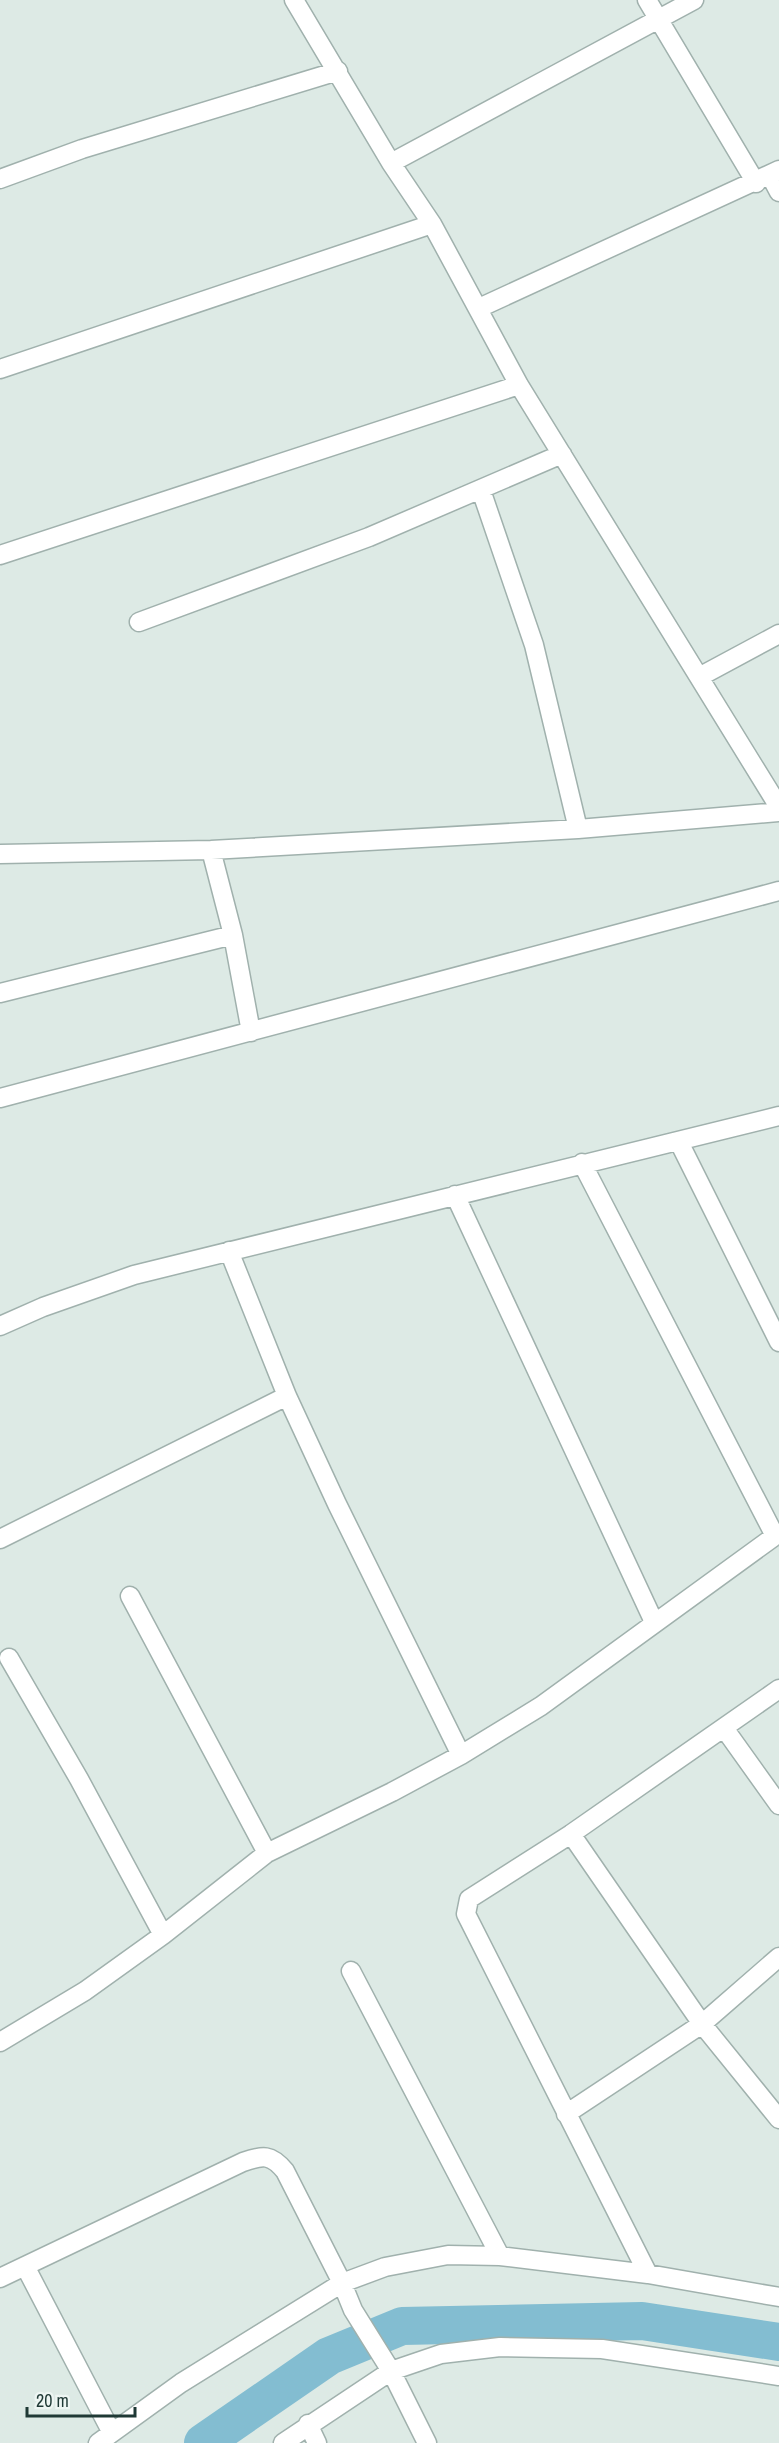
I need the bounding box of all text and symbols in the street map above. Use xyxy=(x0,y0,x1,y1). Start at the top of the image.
scale bar xyxy=(27,2380,135,2418)
text: 20 m xyxy=(36,2388,69,2413)

